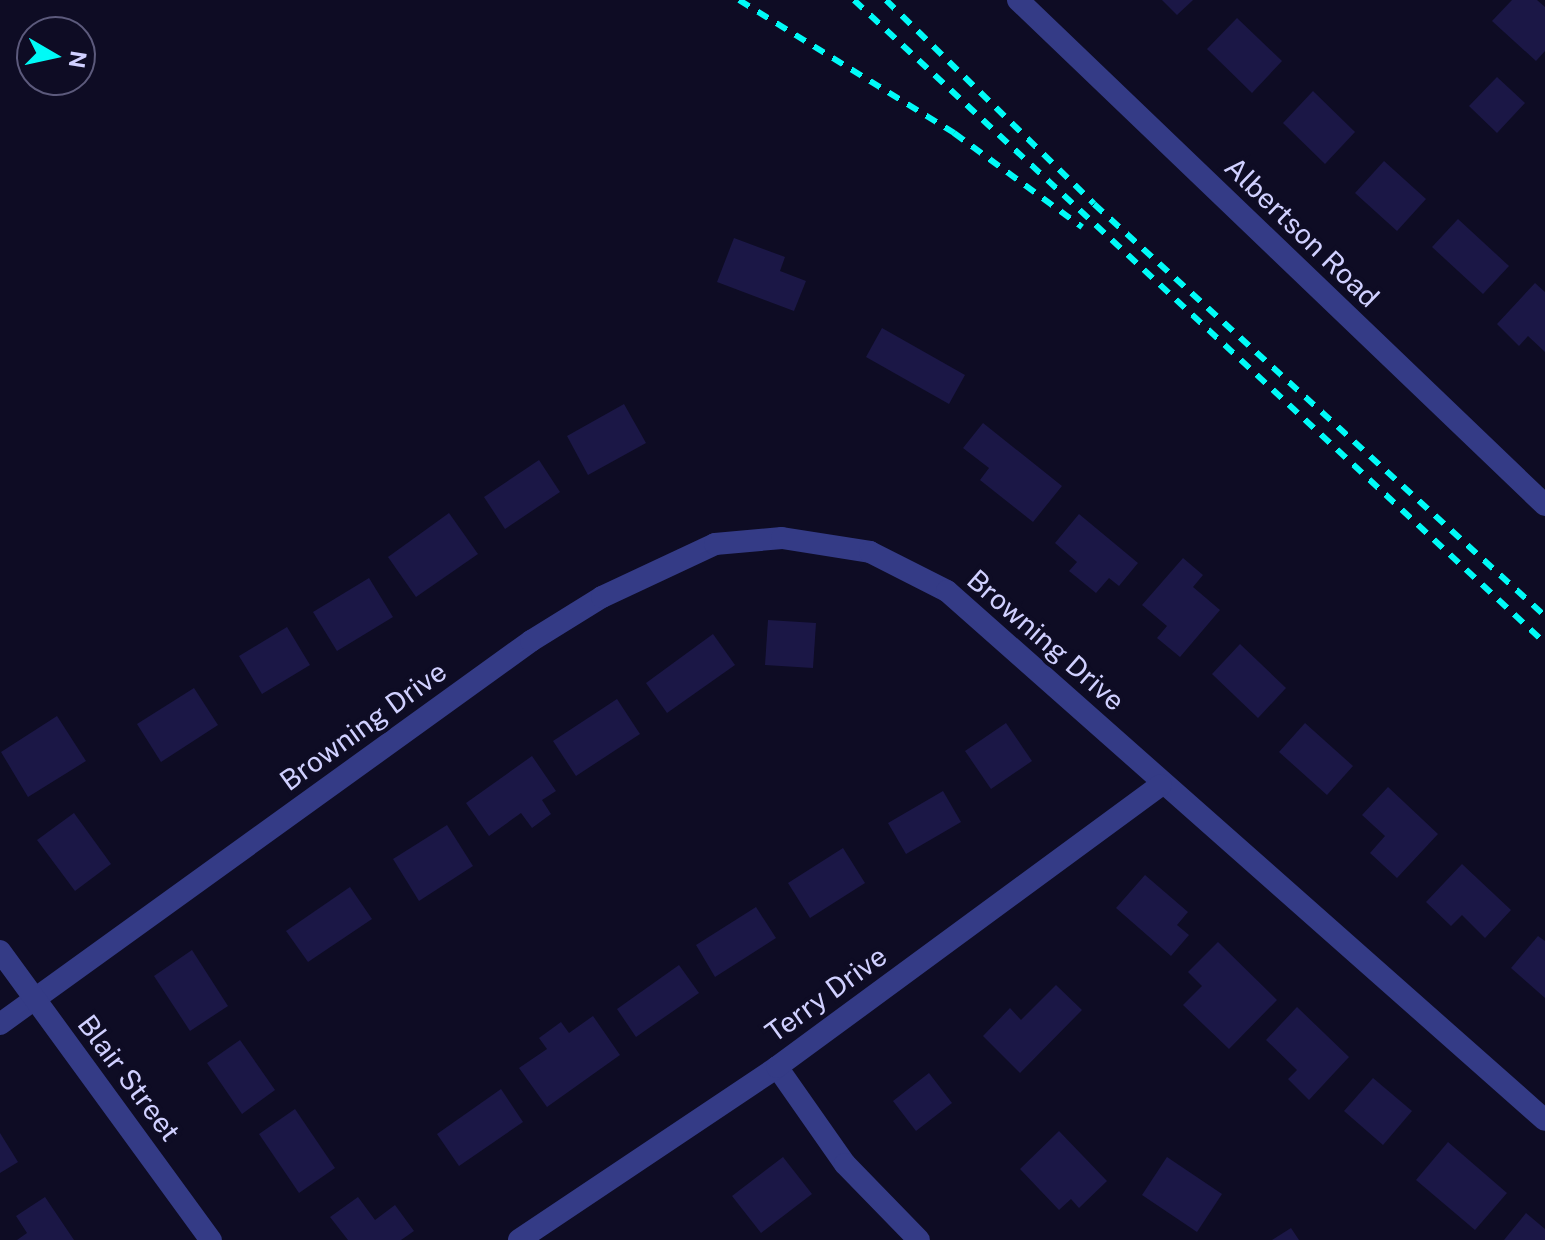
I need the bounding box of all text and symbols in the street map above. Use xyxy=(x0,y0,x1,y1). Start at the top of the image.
north arrow xyxy=(16,16,96,96)
text: N xyxy=(64,49,92,70)
street label: Albertson Road xyxy=(1218,150,1386,314)
street label: Browning Drive xyxy=(960,562,1132,718)
street label: Browning Drive xyxy=(273,654,453,798)
street label: Terry Drive xyxy=(759,939,893,1049)
street label: Blair Street xyxy=(71,1008,187,1148)

